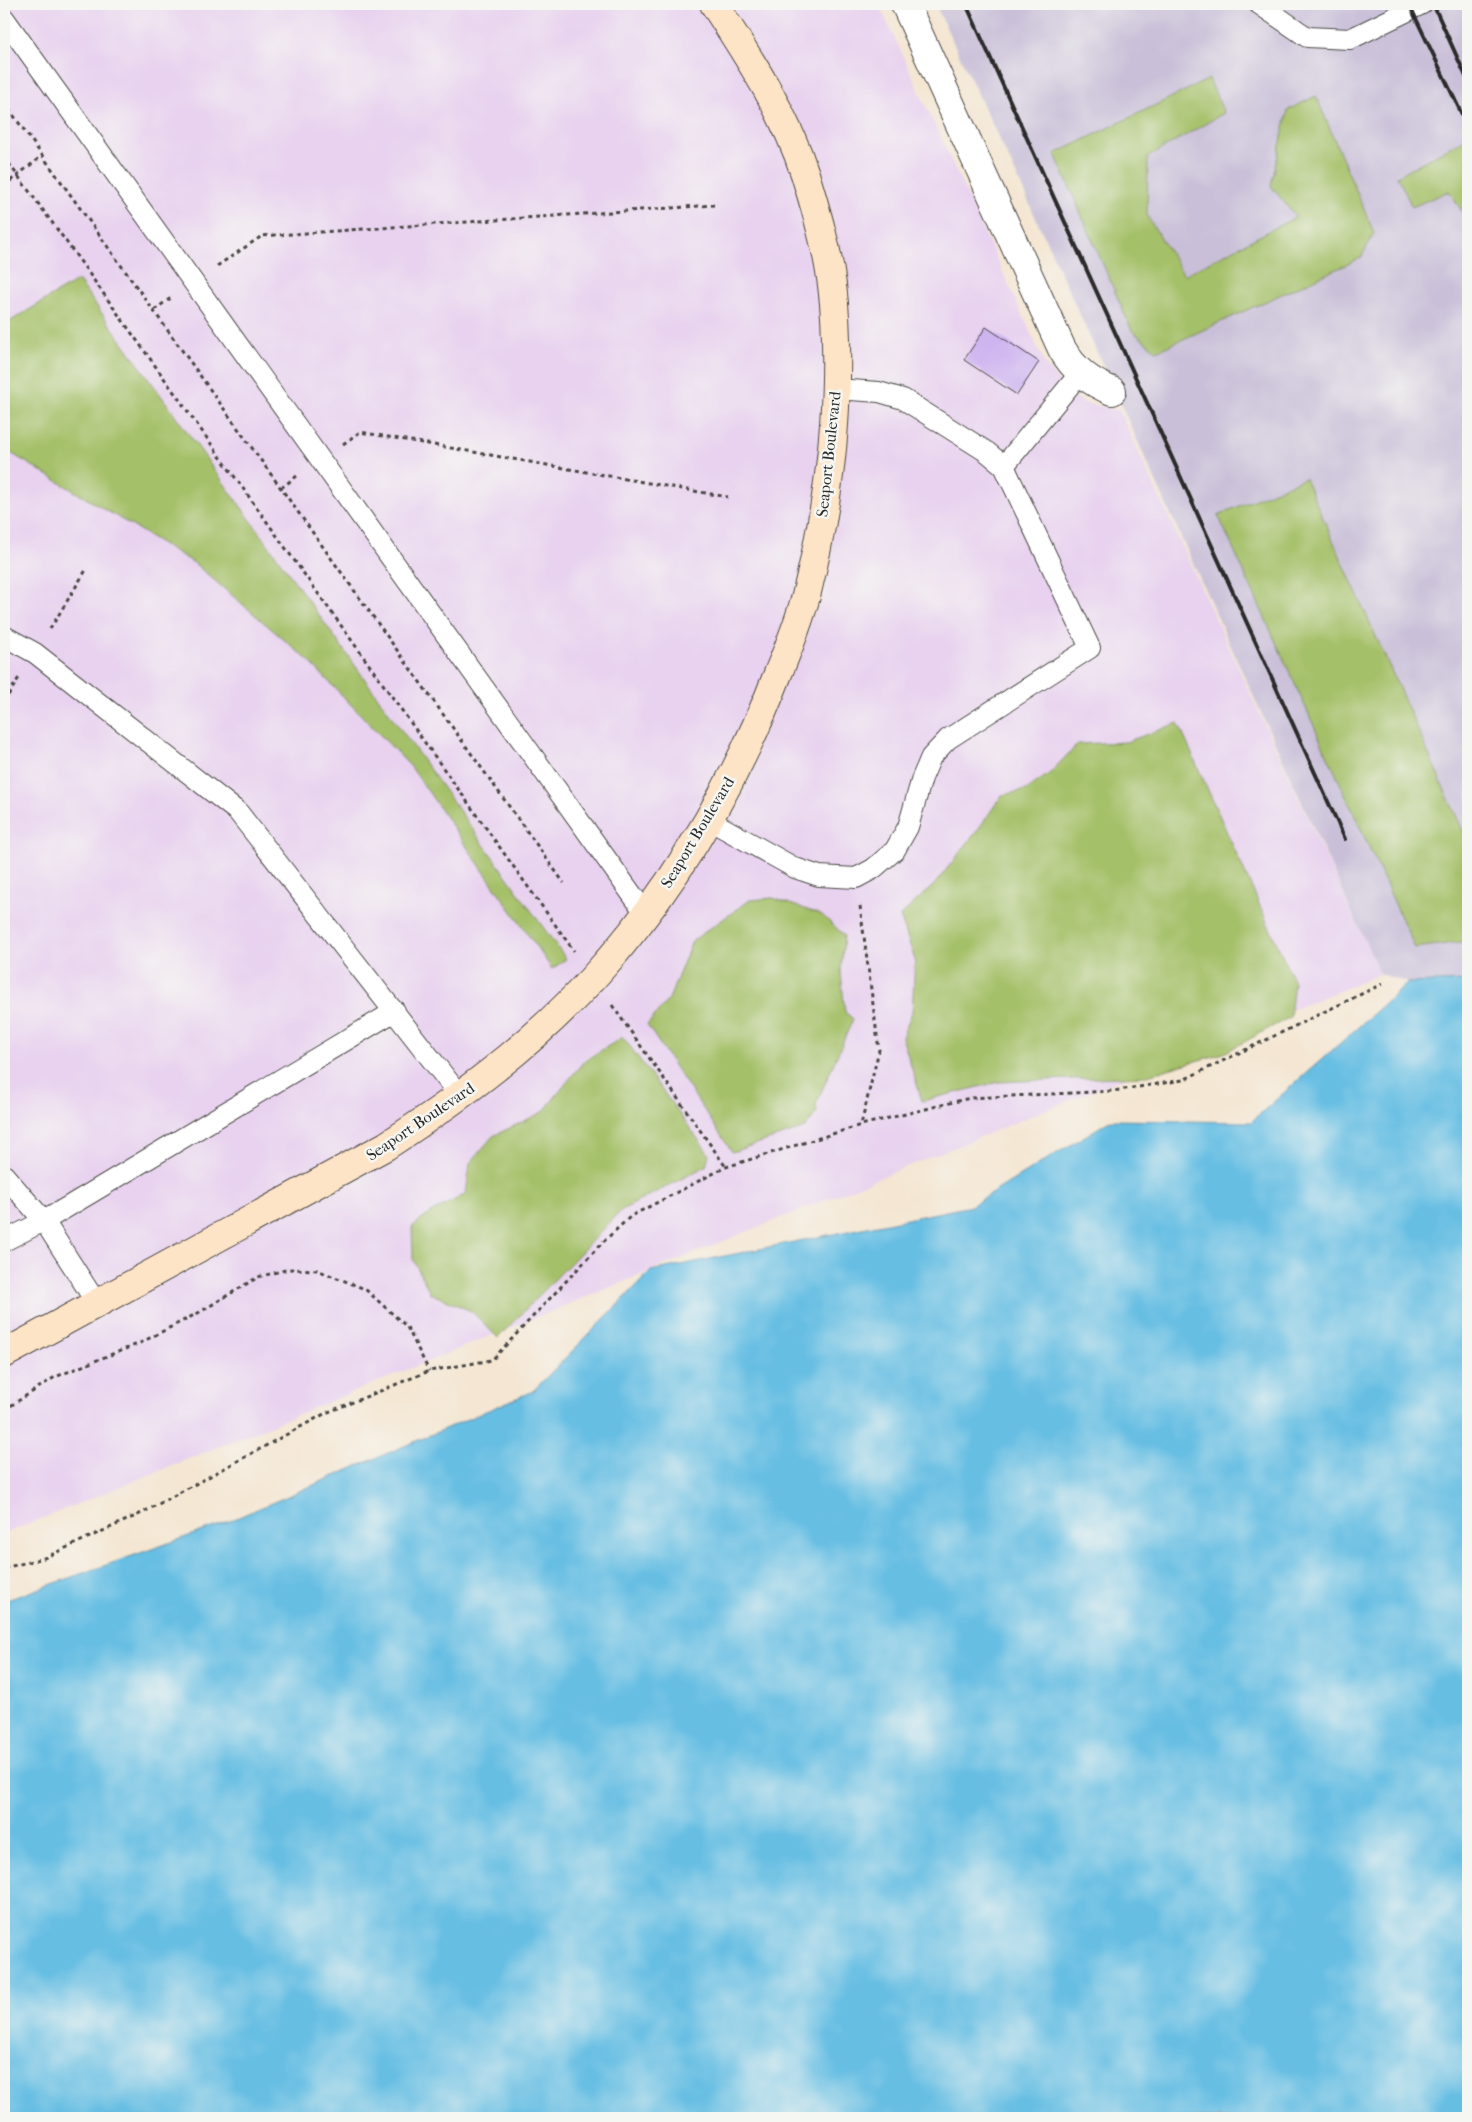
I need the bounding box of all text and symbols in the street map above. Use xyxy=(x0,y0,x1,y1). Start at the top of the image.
street label: Seaport Boulevard xyxy=(812,390,845,518)
street label: Seaport Boulevard xyxy=(657,773,738,891)
street label: Seaport Boulevard xyxy=(363,1078,478,1165)

